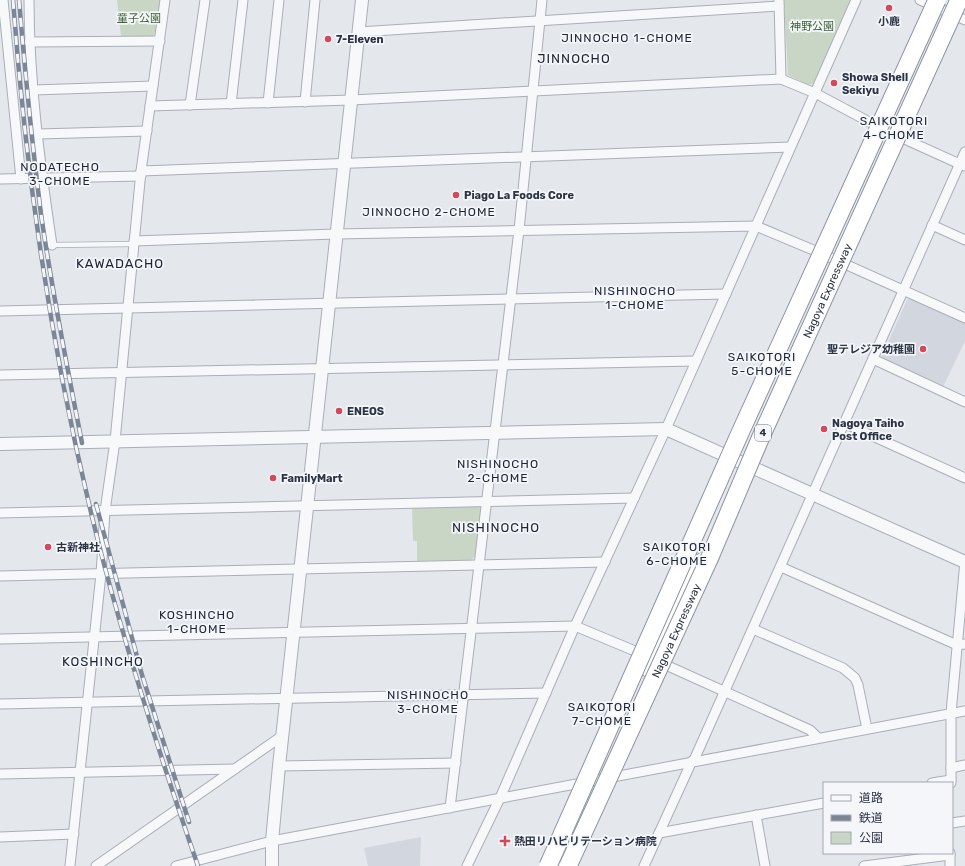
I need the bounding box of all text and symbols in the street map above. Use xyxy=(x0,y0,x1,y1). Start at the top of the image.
marker: 小鹿 xyxy=(884,3,894,13)
park label: 童子公園 xyxy=(117,12,161,25)
place label: 小鹿 xyxy=(878,15,900,28)
park label: 神野公園 xyxy=(790,20,834,33)
district label: JINNOCHO 1-CHOME xyxy=(561,31,693,45)
place label: 7-Eleven xyxy=(336,33,384,46)
marker: 7-Eleven xyxy=(323,34,333,44)
district label: JINNOCHO xyxy=(537,51,611,66)
place label: Showa Shell Sekiyu xyxy=(842,71,908,97)
marker: Showa Shell Sekiyu xyxy=(829,78,839,88)
district label: SAIKOTORI 4-CHOME xyxy=(860,114,928,142)
district label: NODATECHO 3-CHOME xyxy=(20,160,100,188)
place label: Piago La Foods Core xyxy=(464,189,574,202)
marker: Piago La Foods Core xyxy=(451,190,461,200)
district label: JINNOCHO 2-CHOME xyxy=(362,205,496,219)
street label: Nagoya Expressway xyxy=(800,241,854,340)
district label: KAWADACHO xyxy=(76,256,164,271)
district label: NISHINOCHO 1-CHOME xyxy=(594,284,676,312)
place label: 聖テレジア幼稚園 xyxy=(827,343,915,356)
marker: 聖テレジア幼稚園 xyxy=(918,344,928,354)
district label: SAIKOTORI 5-CHOME xyxy=(728,350,796,378)
place label: ENEOS xyxy=(347,405,384,418)
marker: ENEOS xyxy=(334,406,344,416)
place label: Nagoya Taiho Post Office xyxy=(832,417,904,443)
marker: Nagoya Taiho Post Office xyxy=(819,424,829,434)
road number: 4 xyxy=(755,425,771,441)
district label: NISHINOCHO 2-CHOME xyxy=(457,457,539,485)
place label: FamilyMart xyxy=(281,472,343,485)
marker: FamilyMart xyxy=(268,473,278,483)
district label: NISHINOCHO xyxy=(452,520,540,535)
district label: SAIKOTORI 6-CHOME xyxy=(643,540,711,568)
place label: 古新神社 xyxy=(56,541,100,554)
marker: 古新神社 xyxy=(43,542,53,552)
street label: Nagoya Expressway xyxy=(649,581,703,680)
district label: KOSHINCHO 1-CHOME xyxy=(159,608,235,636)
district label: KOSHINCHO xyxy=(62,654,144,669)
district label: NISHINOCHO 3-CHOME xyxy=(387,688,469,716)
district label: SAIKOTORI 7-CHOME xyxy=(568,700,636,728)
legend xyxy=(823,782,953,854)
text: 道路 xyxy=(859,791,883,805)
text: 鉄道 xyxy=(859,811,883,825)
text: 公園 xyxy=(859,831,883,845)
marker: 熱田リハビリテーション病院 xyxy=(499,835,511,847)
place label: 熱田リハビリテーション病院 xyxy=(514,835,657,848)

